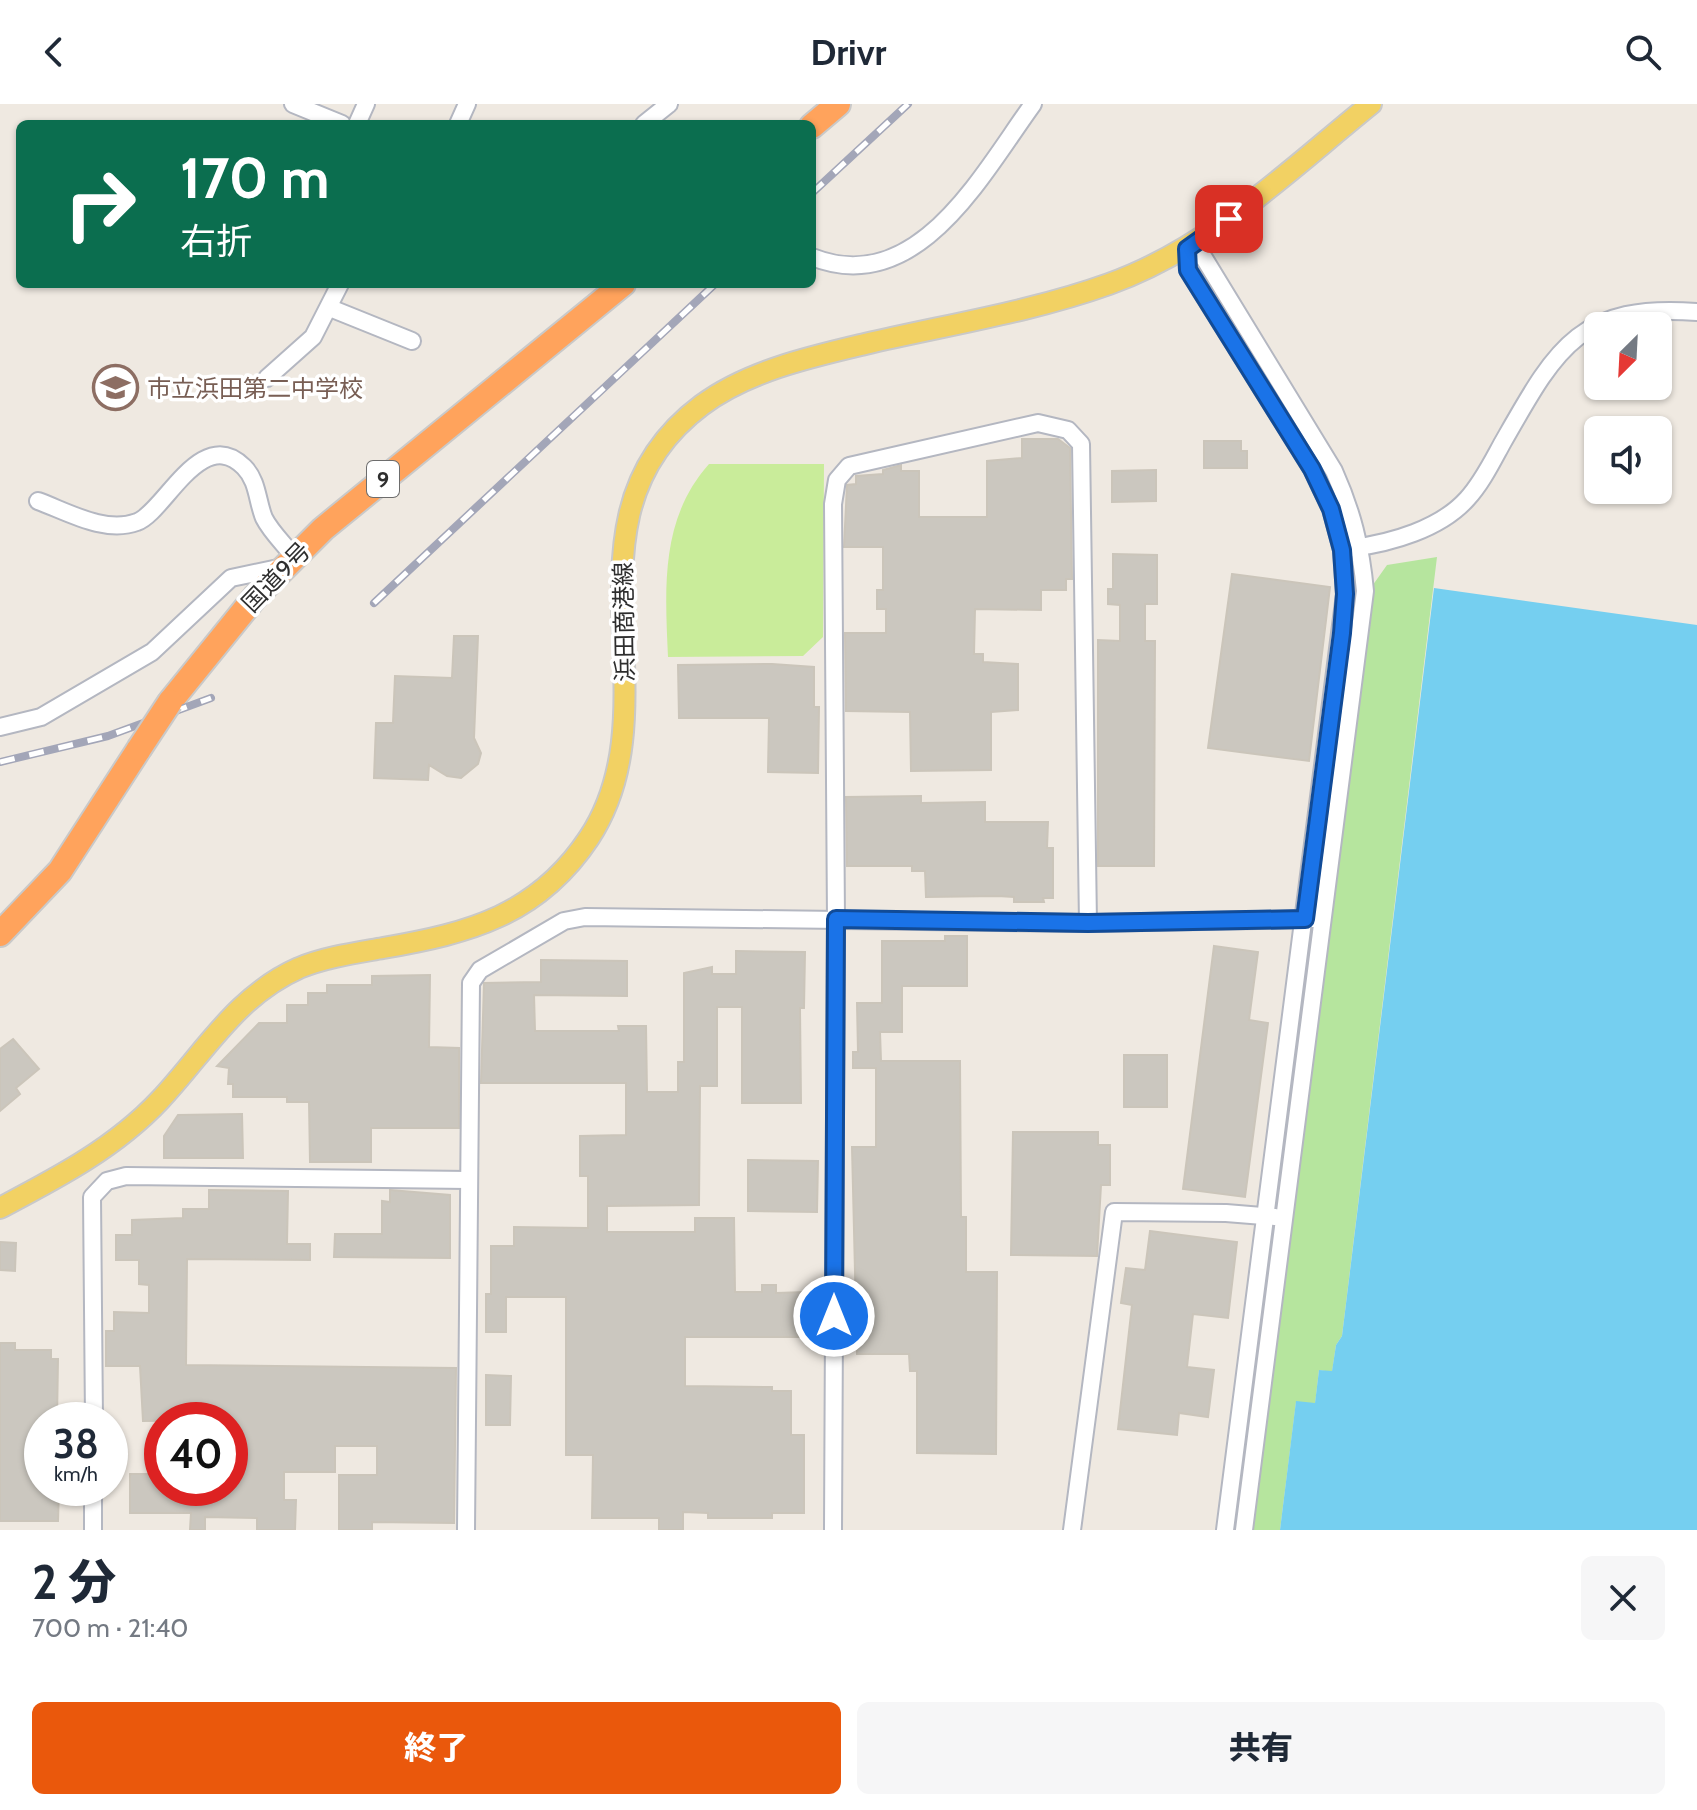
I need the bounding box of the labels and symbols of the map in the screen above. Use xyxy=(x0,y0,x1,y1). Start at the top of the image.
pin xyxy=(1195,185,1263,253)
north arrow xyxy=(1584,312,1672,400)
school or university icon: 市立浜田第二中学校 xyxy=(92,364,140,412)
place label: 市立浜田第二中学校 xyxy=(147,374,363,403)
road number: 9 xyxy=(367,461,399,497)
street label: 国道9号 xyxy=(236,536,316,618)
street label: 浜田商港線 xyxy=(608,562,640,682)
position arrow xyxy=(792,1274,876,1358)
speed limit sign: 40 xyxy=(144,1402,248,1506)

